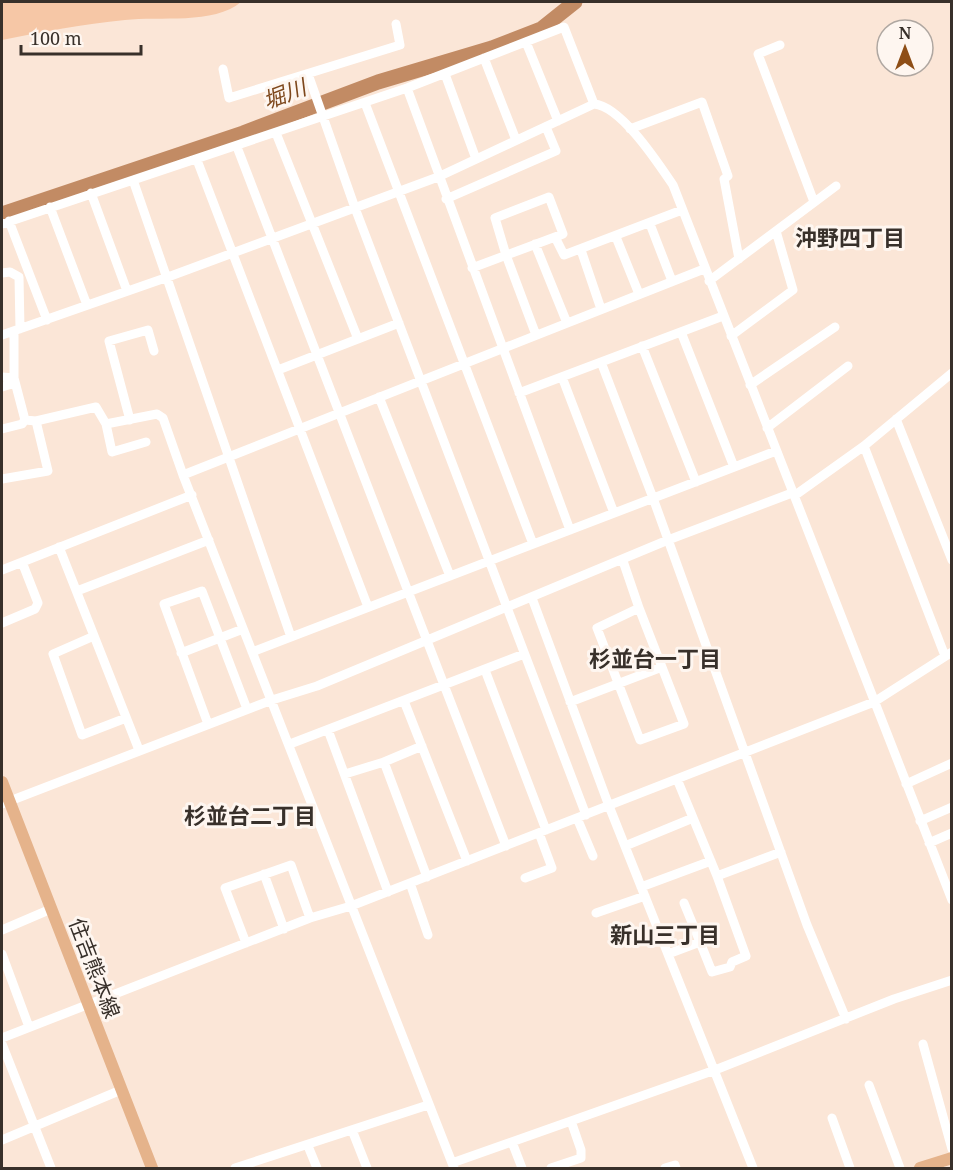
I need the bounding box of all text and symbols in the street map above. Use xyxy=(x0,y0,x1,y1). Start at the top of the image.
scale bar xyxy=(21,18,141,56)
north arrow xyxy=(875,18,935,78)
text: N xyxy=(899,22,912,44)
text: 100 m xyxy=(30,26,82,50)
water label: 堀川 xyxy=(258,70,312,115)
district label: 沖野四丁目 xyxy=(795,222,905,252)
district label: 杉並台一丁目 xyxy=(589,643,721,673)
district label: 杉並台二丁目 xyxy=(184,800,316,830)
street label: 住吉熊本線 xyxy=(63,914,127,1022)
district label: 新山三丁目 xyxy=(610,919,720,949)

